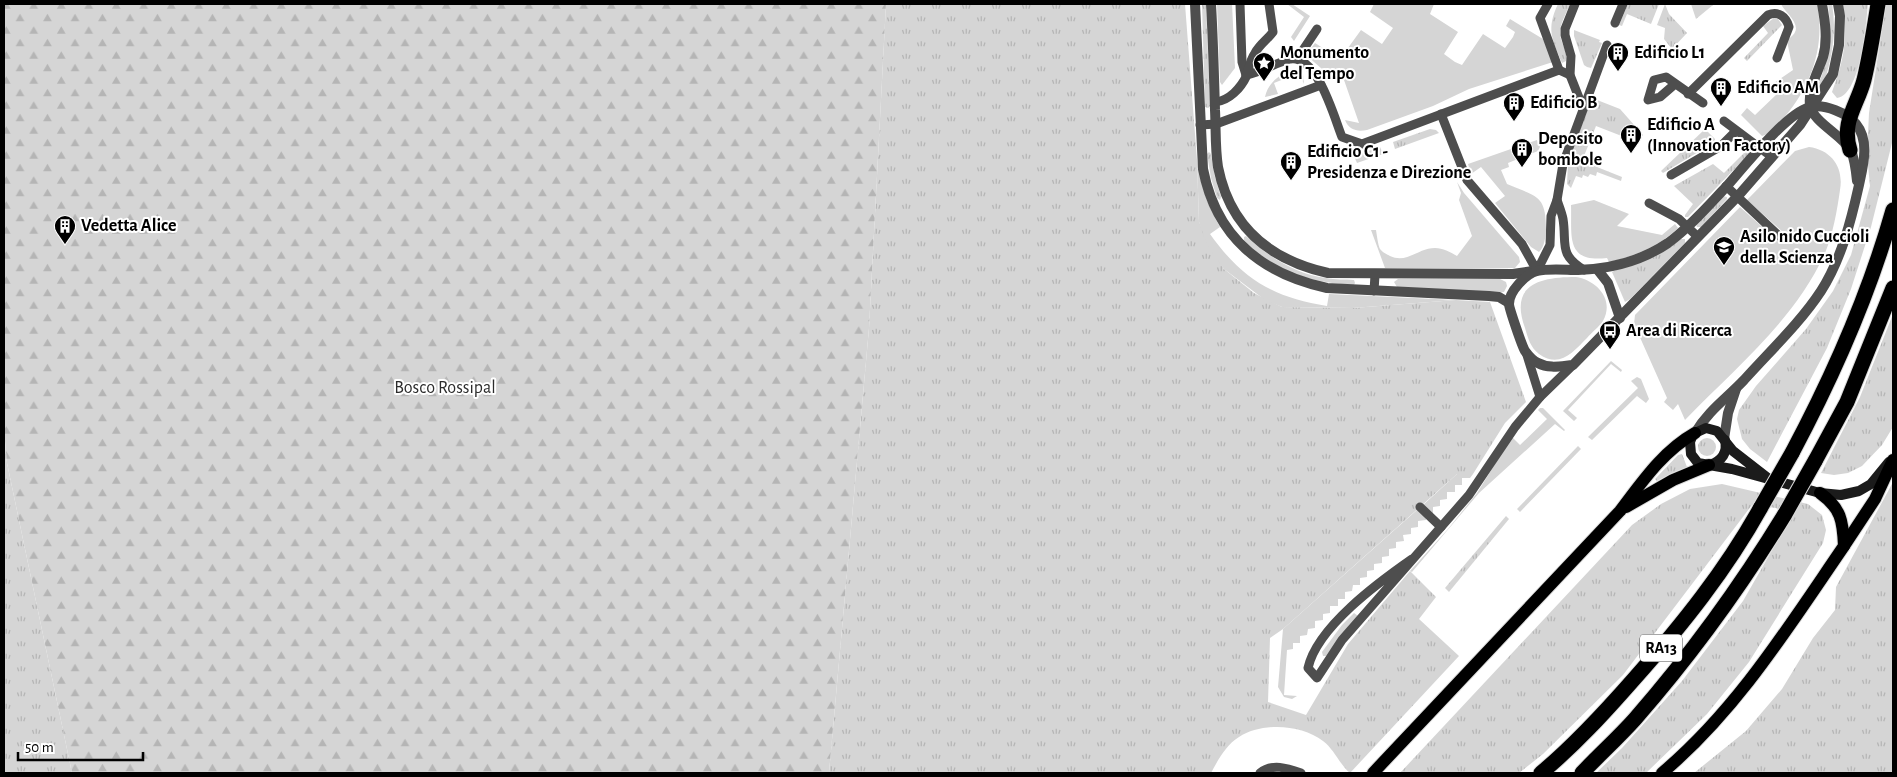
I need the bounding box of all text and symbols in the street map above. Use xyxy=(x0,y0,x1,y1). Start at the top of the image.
building icon: Edificio L1 xyxy=(1606,41,1630,72)
place label: Monumento del Tempo xyxy=(1280,44,1369,83)
place label: Edificio L1 xyxy=(1634,44,1705,62)
place icon: Monumento del Tempo xyxy=(1252,51,1276,82)
building icon: Edificio AM xyxy=(1709,76,1733,107)
place label: Edificio AM xyxy=(1737,79,1819,97)
building icon: Edificio B xyxy=(1502,91,1526,122)
place label: Edificio B xyxy=(1530,94,1597,112)
place label: Edificio A (Innovation Factory) xyxy=(1647,116,1791,155)
building icon: Edificio A (Innovation Factory) xyxy=(1619,123,1643,154)
place label: Deposito bombole xyxy=(1538,130,1603,169)
building icon: Deposito bombole xyxy=(1510,137,1534,168)
place label: Edificio C1 - Presidenza e Direzione xyxy=(1307,143,1471,182)
building icon: Edificio C1 - Presidenza e Direzione xyxy=(1279,150,1303,181)
building icon: Vedetta Alice xyxy=(53,214,77,245)
place label: Vedetta Alice xyxy=(81,217,177,235)
place label: Asilo nido Cuccioli della Scienza xyxy=(1740,228,1869,267)
school or university icon: Asilo nido Cuccioli della Scienza xyxy=(1712,235,1736,266)
bus stop icon: Area di Ricerca xyxy=(1598,319,1622,350)
place label: Area di Ricerca xyxy=(1626,322,1732,340)
park label: Bosco Rossipal xyxy=(394,379,496,397)
road number: RA13 xyxy=(1640,634,1682,661)
scale bar xyxy=(18,730,142,762)
text: 50 m xyxy=(25,740,54,755)

